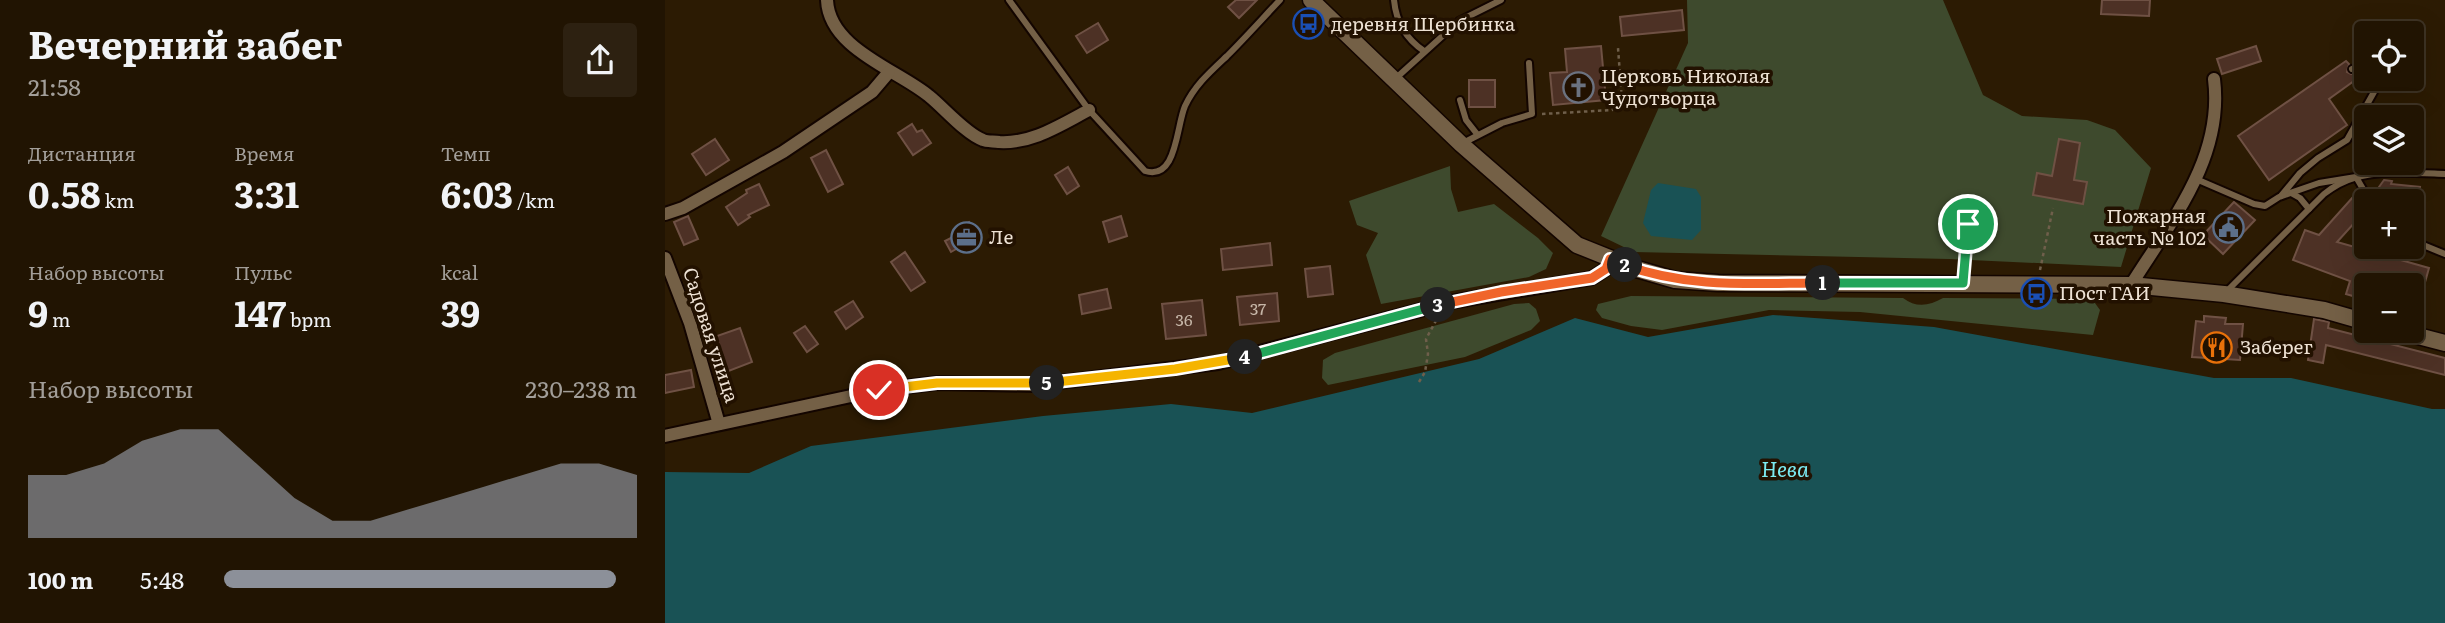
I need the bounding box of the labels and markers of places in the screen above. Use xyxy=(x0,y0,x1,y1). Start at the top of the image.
bus stop icon: деревня Щербинка xyxy=(1291,7,1325,41)
place label: деревня Щербинка xyxy=(1331,9,1516,37)
place label: Церковь Николая Чудотворца xyxy=(1601,61,1770,111)
church icon: Церковь Николая Чудотворца xyxy=(1561,70,1595,104)
pin xyxy=(1938,194,1998,254)
place label: Пожарная часть № 102 xyxy=(2093,201,2206,251)
public building icon: Пожарная часть № 102 xyxy=(2212,210,2246,244)
office icon: Ле xyxy=(949,220,983,254)
place label: Ле xyxy=(989,222,1013,250)
pin: 2 xyxy=(1607,247,1643,282)
pin: 1 xyxy=(1805,266,1841,300)
bus stop icon: Пост ГАИ xyxy=(2019,276,2053,310)
place label: Пост ГАИ xyxy=(2059,278,2150,306)
pin: 3 xyxy=(1421,288,1455,322)
restaurant icon: Заберег xyxy=(2200,330,2234,364)
place label: Заберег xyxy=(2240,332,2313,360)
pin: 4 xyxy=(1227,340,1263,374)
pin xyxy=(849,360,909,420)
pin: 5 xyxy=(1029,366,1065,400)

